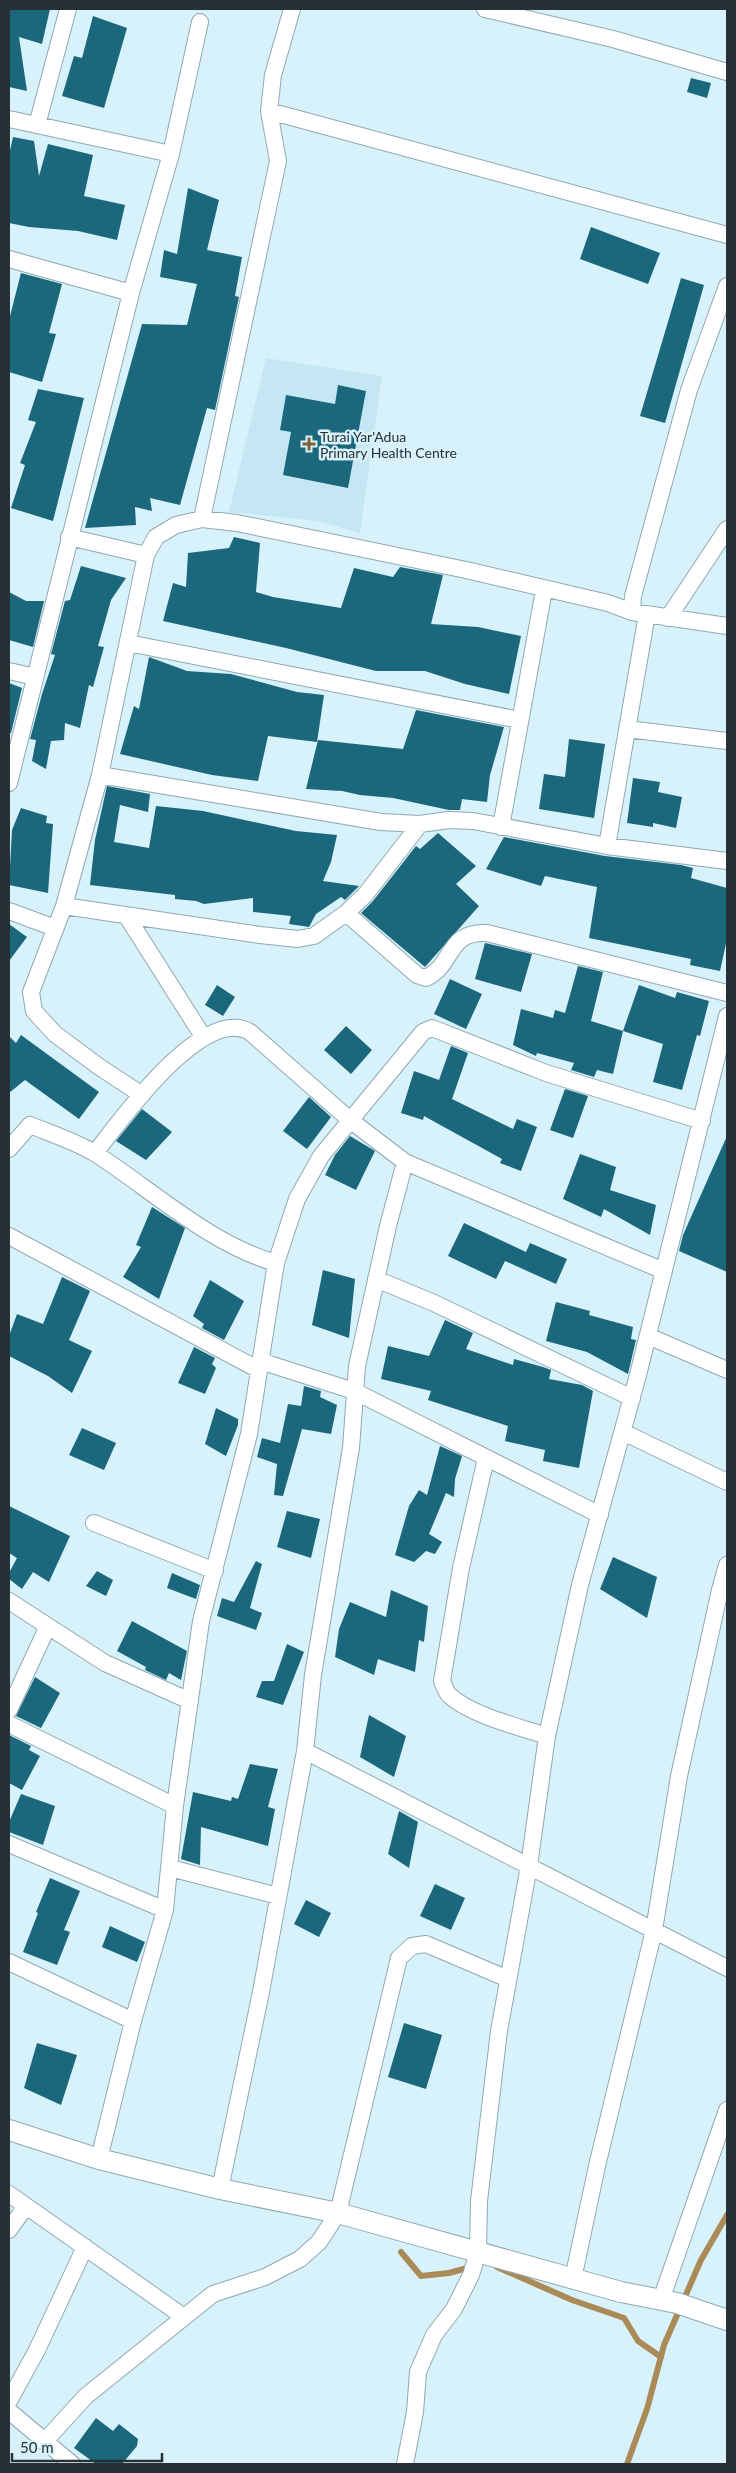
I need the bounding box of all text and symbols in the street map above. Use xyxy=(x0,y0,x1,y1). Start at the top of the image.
place label: Turai Yar'Adua Primary Health Centre xyxy=(320,428,457,461)
marker: Turai Yar'Adua Primary Health Centre xyxy=(302,437,316,451)
scale bar xyxy=(12,2430,162,2462)
text: 50 m xyxy=(20,2438,54,2456)

